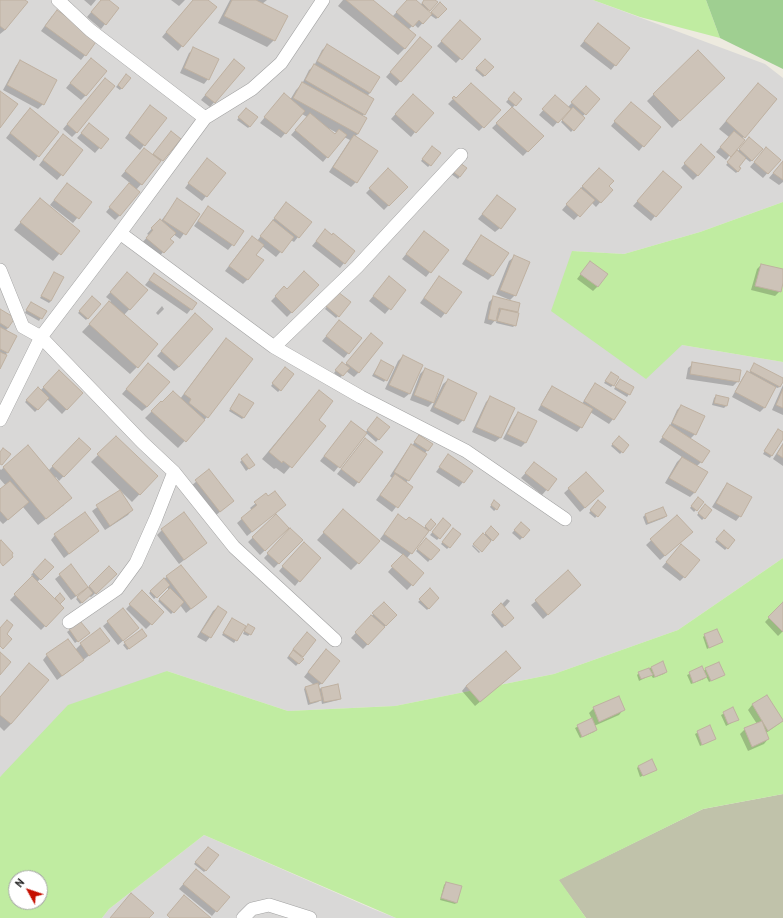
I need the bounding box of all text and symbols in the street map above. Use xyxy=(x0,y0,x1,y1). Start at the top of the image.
north arrow xyxy=(8,870,48,910)
text: N xyxy=(12,876,27,890)

